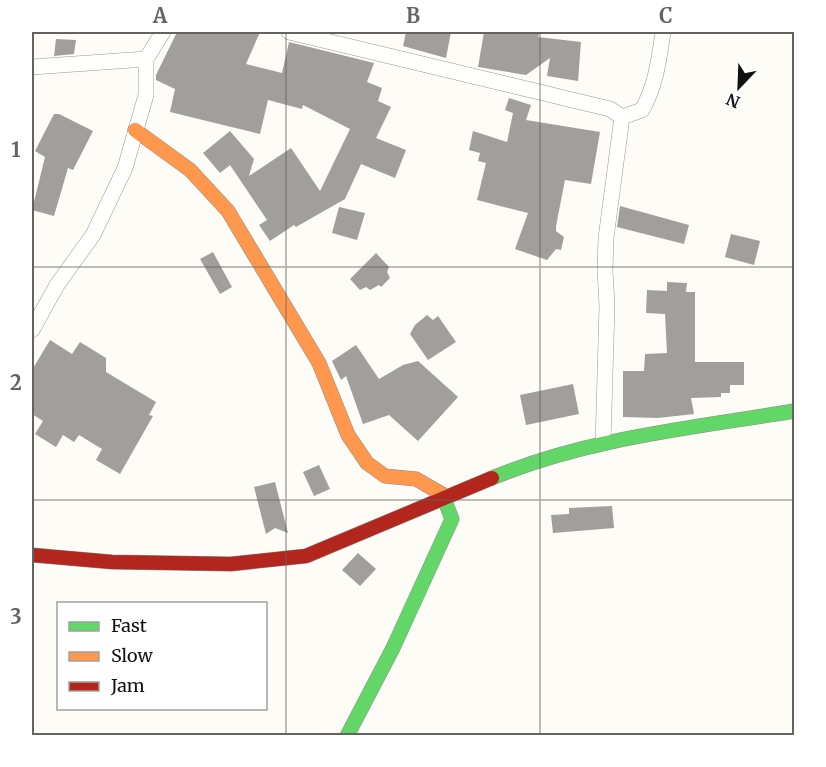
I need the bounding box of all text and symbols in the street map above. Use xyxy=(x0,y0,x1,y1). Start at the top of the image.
text: A xyxy=(152,3,168,28)
text: B xyxy=(406,3,420,28)
text: C xyxy=(659,3,673,28)
north arrow xyxy=(709,57,769,117)
text: N xyxy=(723,89,743,112)
text: 1 xyxy=(11,137,21,162)
text: 2 xyxy=(10,370,22,395)
legend xyxy=(57,602,267,710)
text: 3 xyxy=(10,604,22,629)
text: Fast xyxy=(111,614,147,637)
text: Slow xyxy=(111,644,154,667)
text: Jam xyxy=(110,674,145,697)

